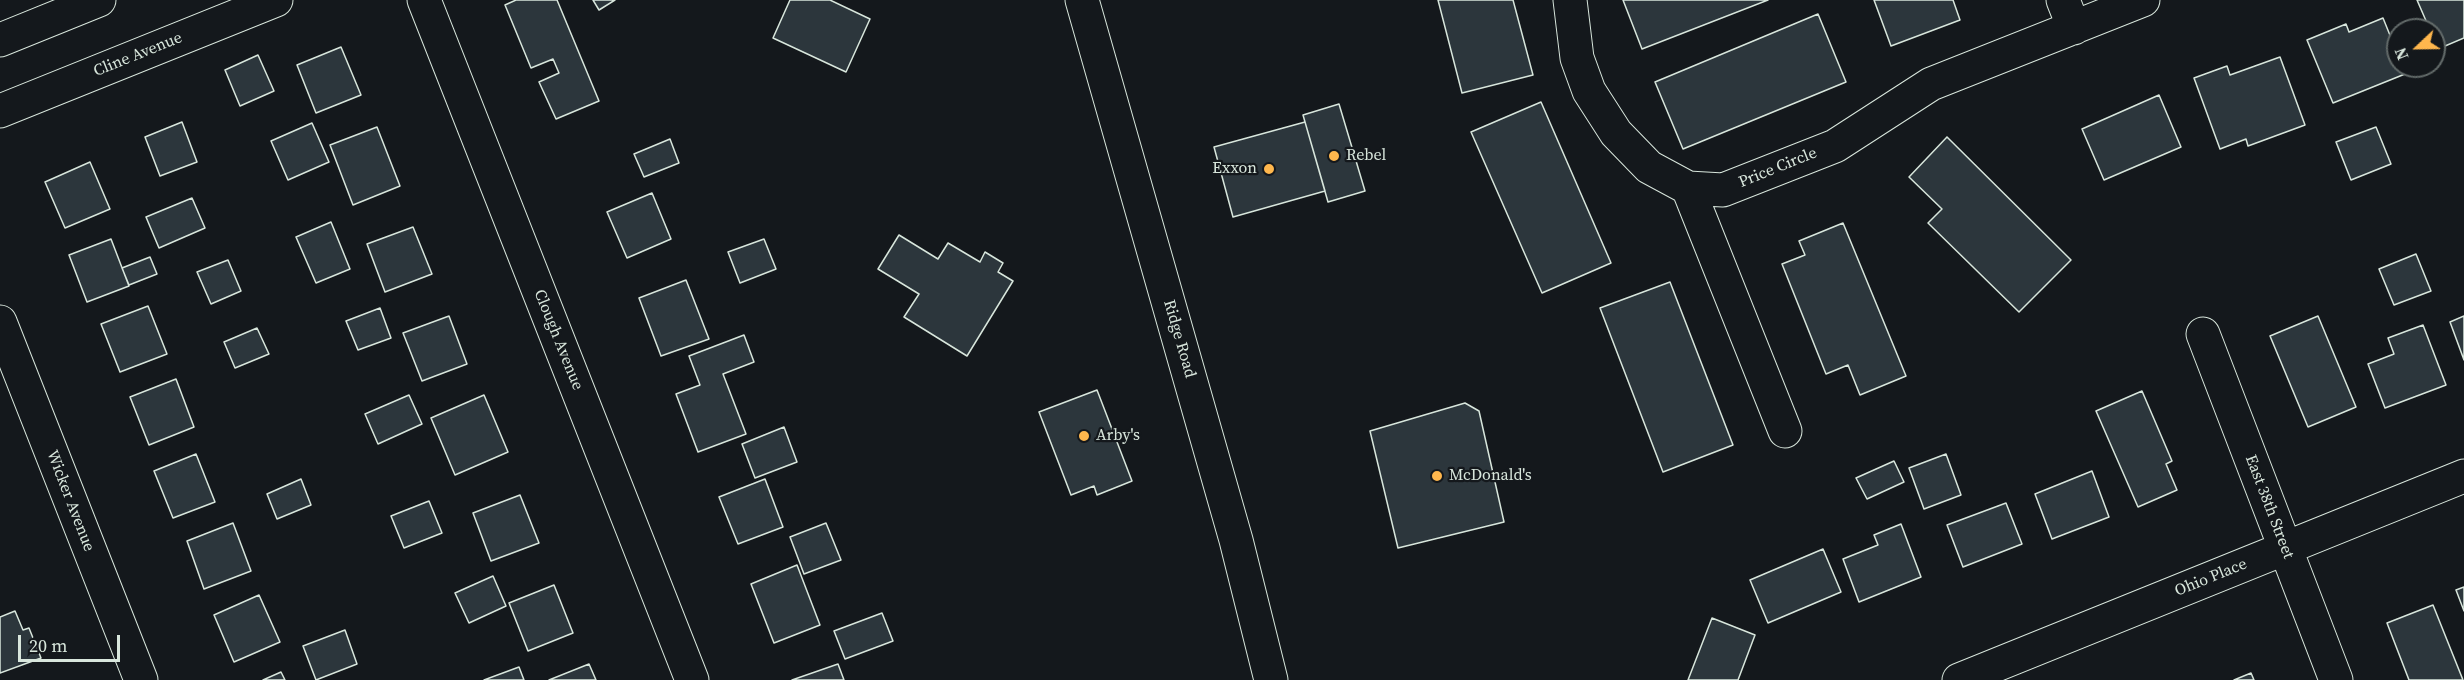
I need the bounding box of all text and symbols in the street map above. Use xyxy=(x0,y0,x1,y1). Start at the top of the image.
north arrow xyxy=(2386,18,2446,78)
street label: Cline Avenue xyxy=(91,29,185,81)
text: N xyxy=(2389,44,2414,64)
street label: Price Circle xyxy=(1736,144,1820,192)
place label: Rebel xyxy=(1346,146,1386,166)
marker: Rebel xyxy=(1327,149,1341,163)
place label: Exxon xyxy=(1212,159,1257,179)
marker: Exxon xyxy=(1262,162,1276,176)
street label: Clough Avenue xyxy=(529,287,587,393)
street label: Ridge Road xyxy=(1159,298,1199,380)
place label: Arby's xyxy=(1096,426,1140,446)
marker: Arby's xyxy=(1077,429,1091,443)
street label: Wicker Avenue xyxy=(42,448,98,554)
street label: East 38th Street xyxy=(2240,452,2298,562)
place label: McDonald's xyxy=(1449,466,1532,486)
marker: McDonald's xyxy=(1430,469,1444,483)
street label: Ohio Place xyxy=(2172,555,2250,601)
scale bar xyxy=(21,623,123,661)
text: 20 m xyxy=(29,633,67,658)

